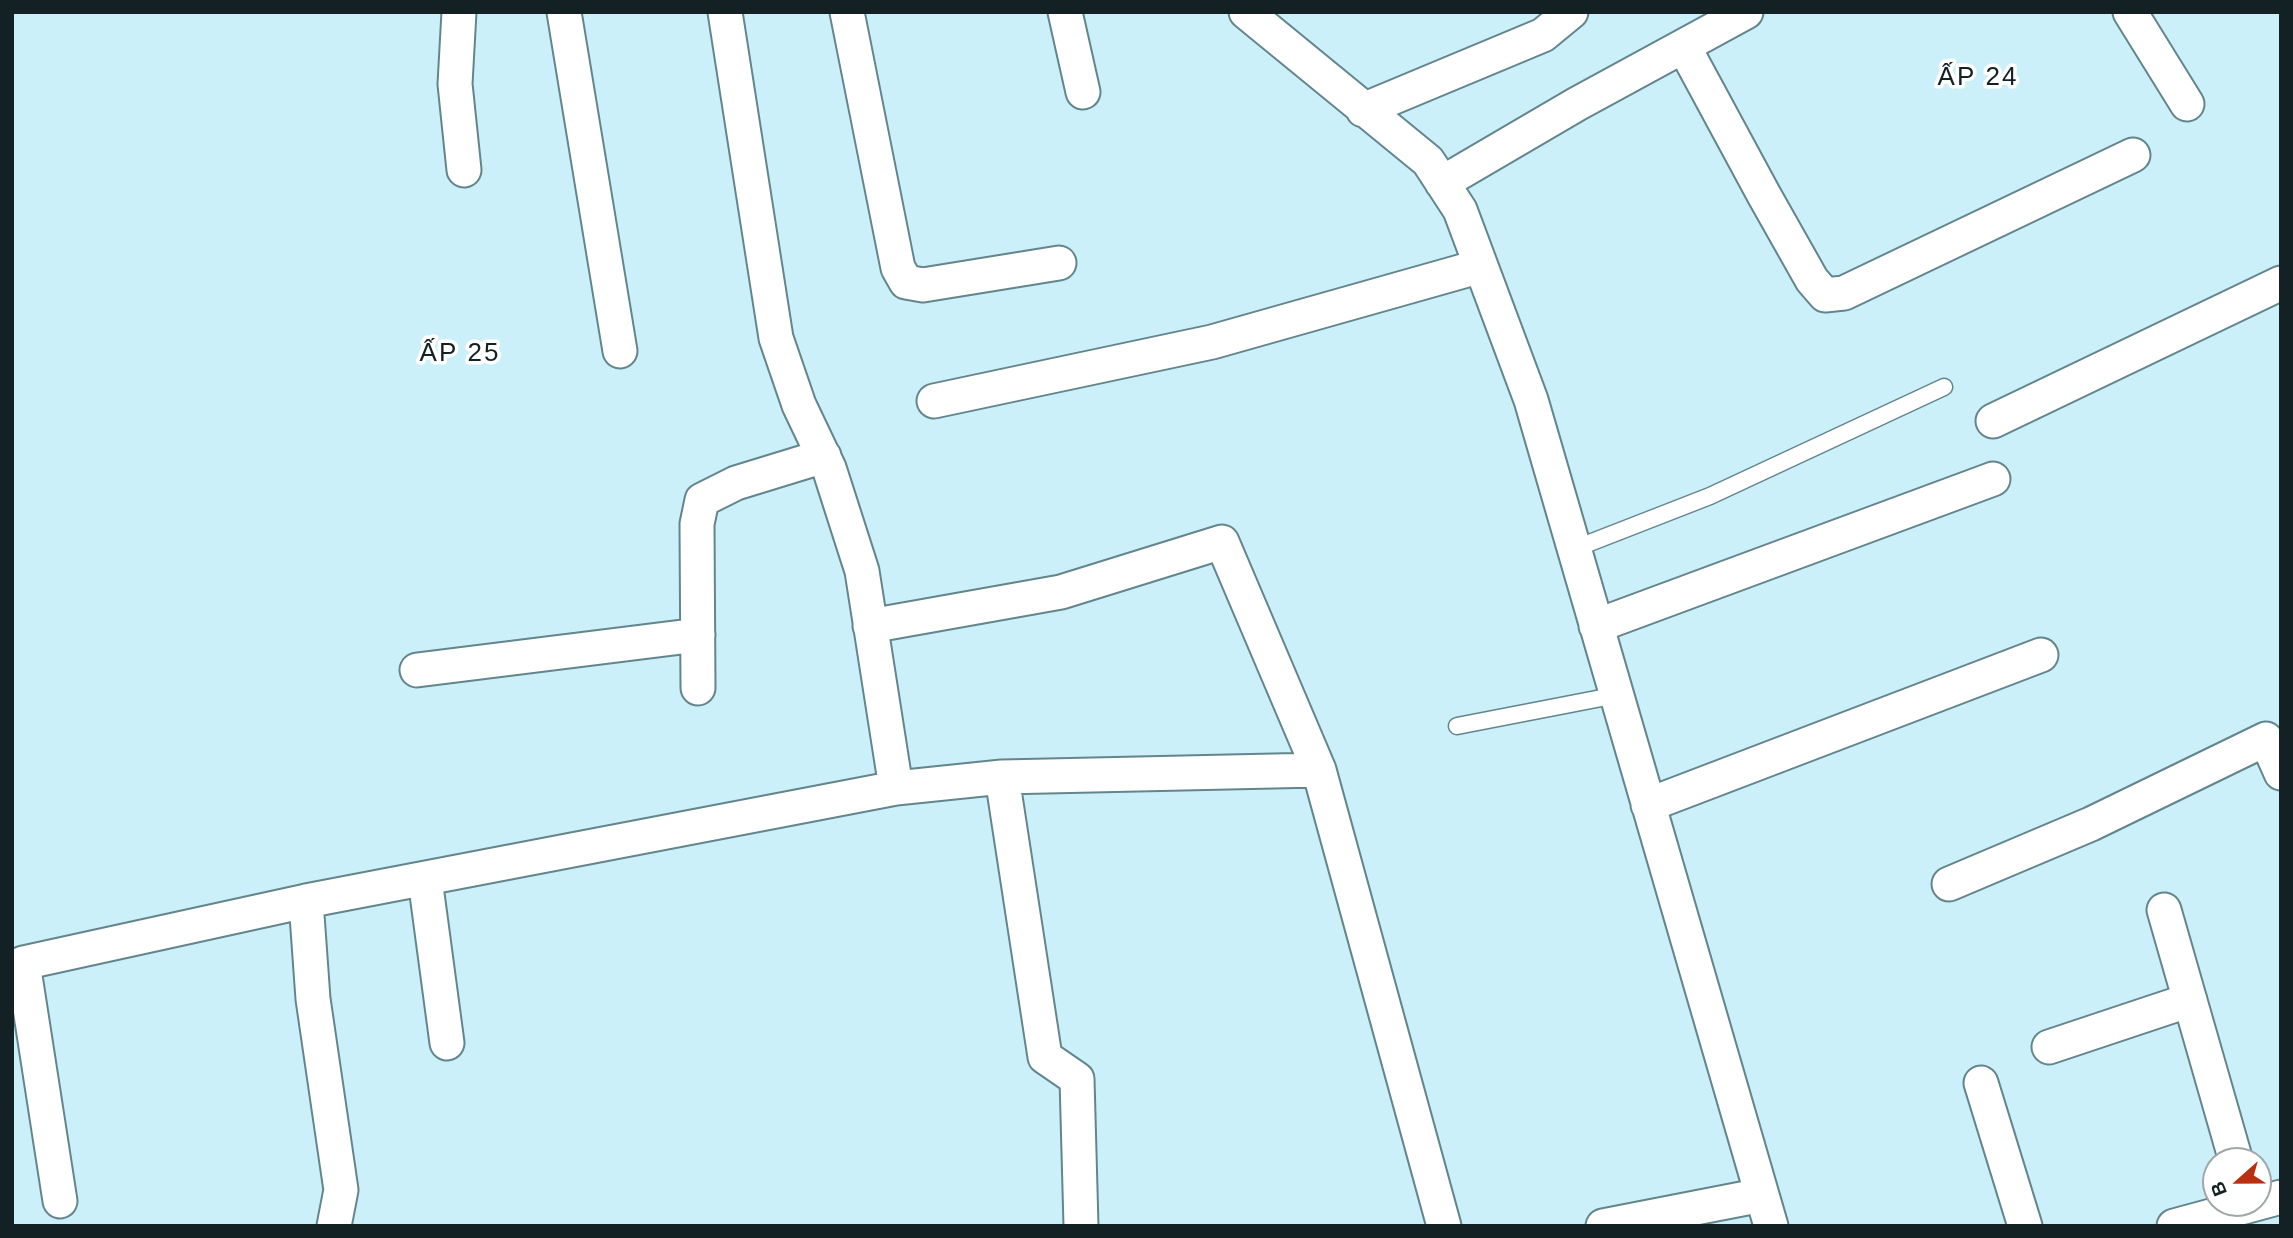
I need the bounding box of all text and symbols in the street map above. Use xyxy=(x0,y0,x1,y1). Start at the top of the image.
district label: ẤP 24 xyxy=(1938,62,2018,94)
district label: ẤP 25 xyxy=(420,338,500,370)
north arrow xyxy=(2202,1147,2272,1217)
text: B xyxy=(2207,1179,2231,1199)

